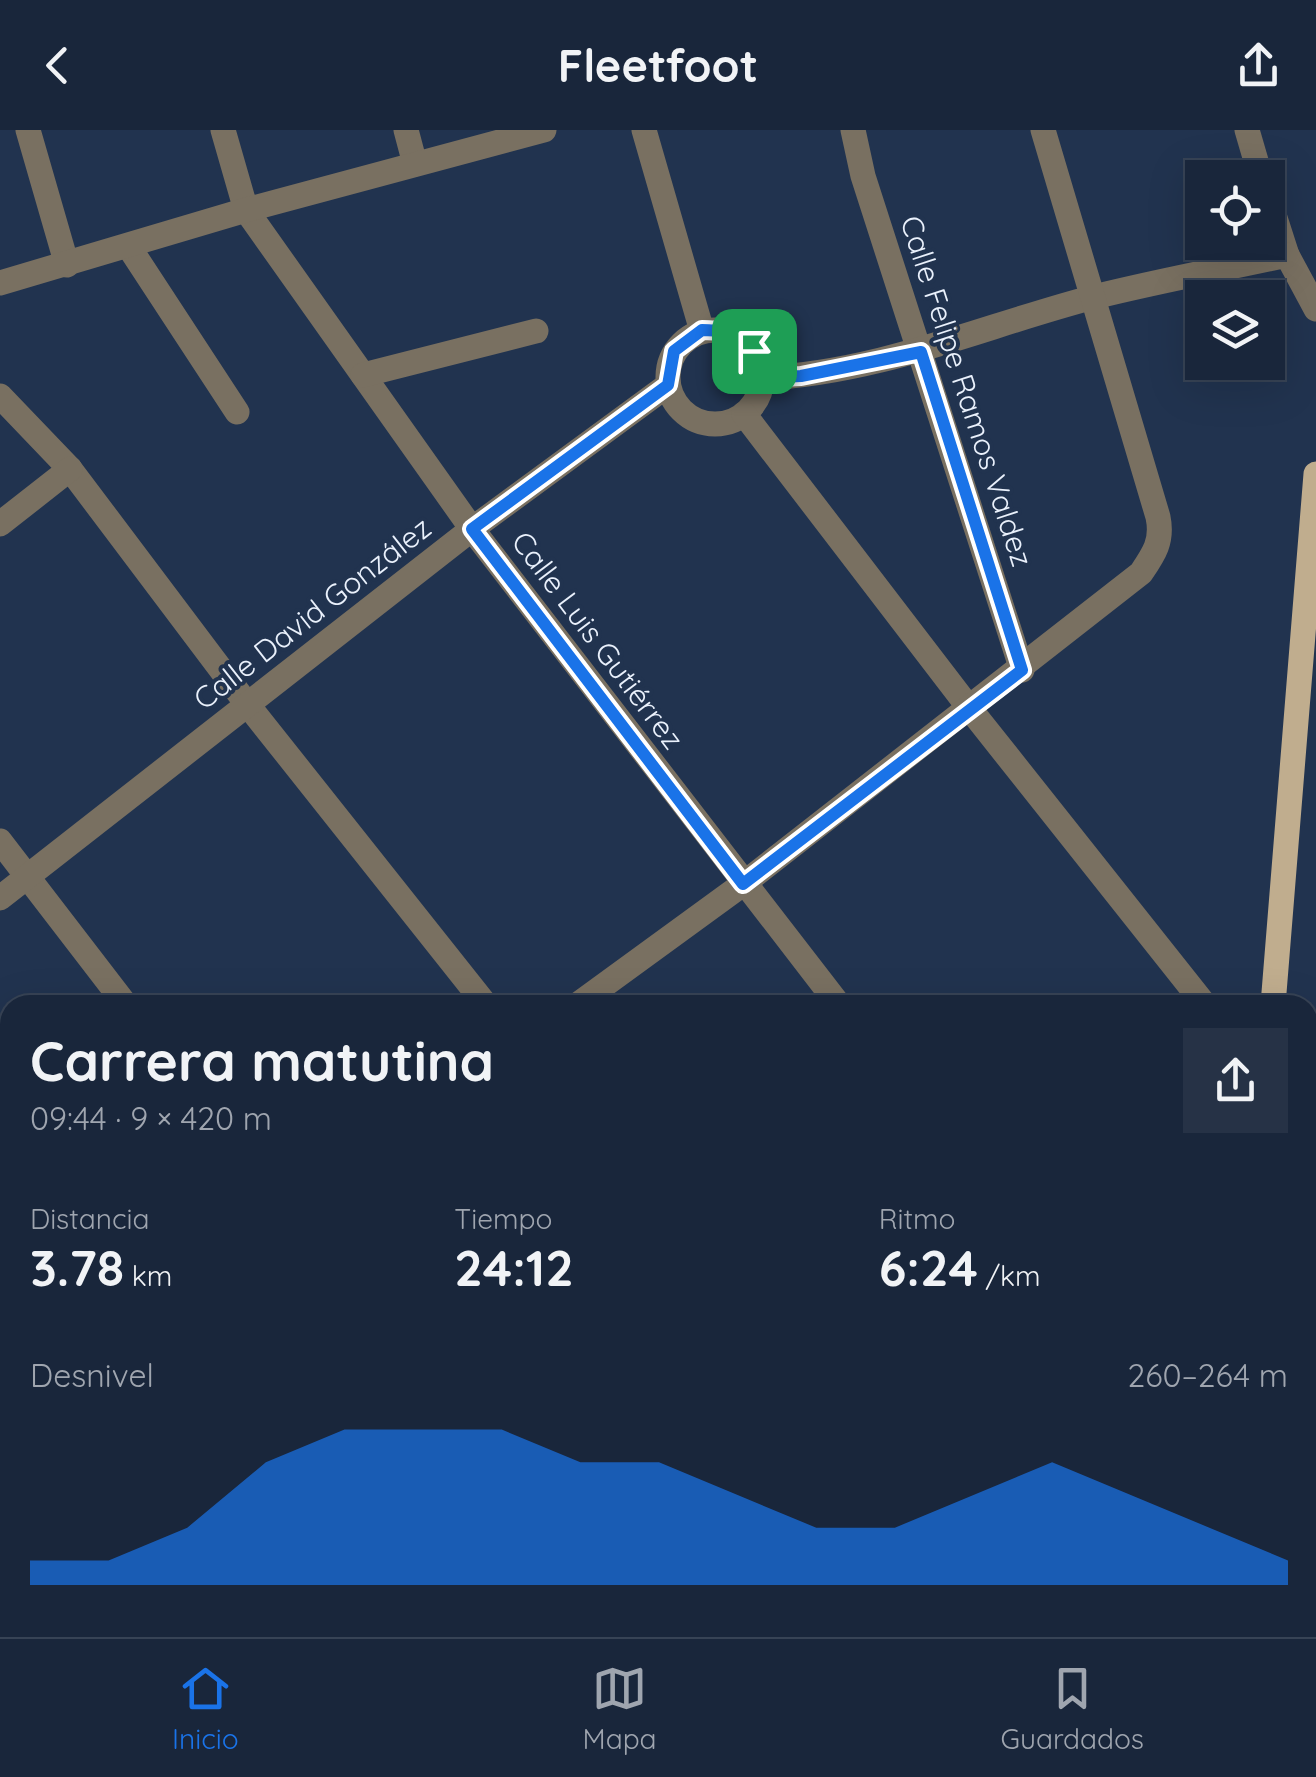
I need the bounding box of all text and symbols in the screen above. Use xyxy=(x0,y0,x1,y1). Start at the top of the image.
text: Fleetfoot xyxy=(558,37,758,93)
icon: back xyxy=(30,38,85,93)
icon: share xyxy=(1231,38,1286,93)
map controls xyxy=(1185,160,1285,380)
button: locate xyxy=(1185,160,1285,260)
street label: Calle Felipe Ramos Valdez xyxy=(892,211,1042,571)
button: layers xyxy=(1185,280,1285,380)
pin xyxy=(712,309,797,394)
icon: arrive xyxy=(727,324,782,379)
street label: Calle David González xyxy=(186,508,438,718)
street label: Calle Luis Gutiérrez xyxy=(504,523,692,757)
text: Carrera matutina xyxy=(30,1026,494,1095)
button: share xyxy=(1183,1028,1288,1133)
text: 09:44 · 9 × 420 m xyxy=(30,1098,272,1138)
text: Distancia xyxy=(30,1201,149,1236)
text: Tiempo xyxy=(454,1201,552,1236)
text: Ritmo xyxy=(879,1201,955,1236)
text: 3.78 xyxy=(30,1236,124,1299)
text: 24:12 xyxy=(454,1236,574,1299)
text: 6:24 xyxy=(879,1236,978,1299)
text: km xyxy=(124,1258,172,1293)
text: /km xyxy=(978,1258,1041,1293)
text: Desnivel xyxy=(30,1355,154,1395)
text: 260–264 m xyxy=(1127,1355,1288,1395)
tab: Inicio xyxy=(172,1661,239,1756)
tab: Mapa xyxy=(583,1661,657,1756)
tab: Guardados xyxy=(1001,1661,1144,1756)

